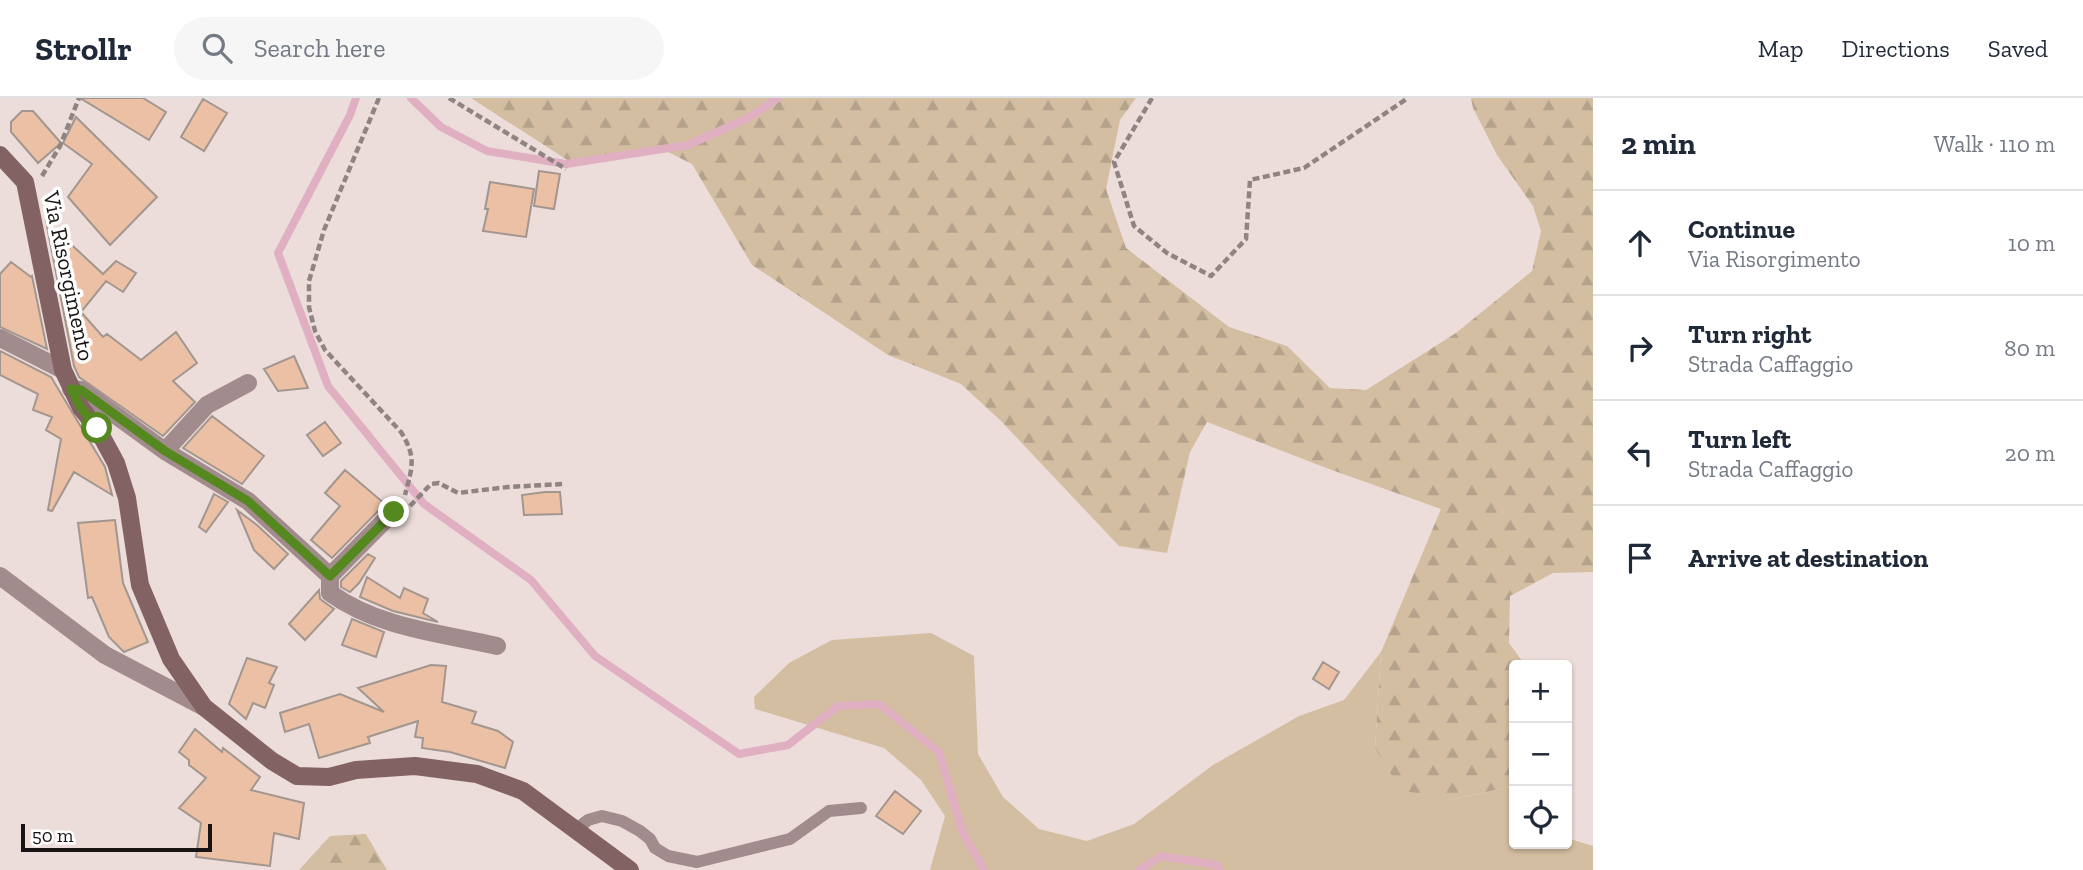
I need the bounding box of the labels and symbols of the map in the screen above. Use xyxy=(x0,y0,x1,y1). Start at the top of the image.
street label: Via Risorgimento xyxy=(37,188,101,363)
route start xyxy=(81,412,112,443)
route end xyxy=(378,496,409,527)
scale bar xyxy=(21,821,212,853)

